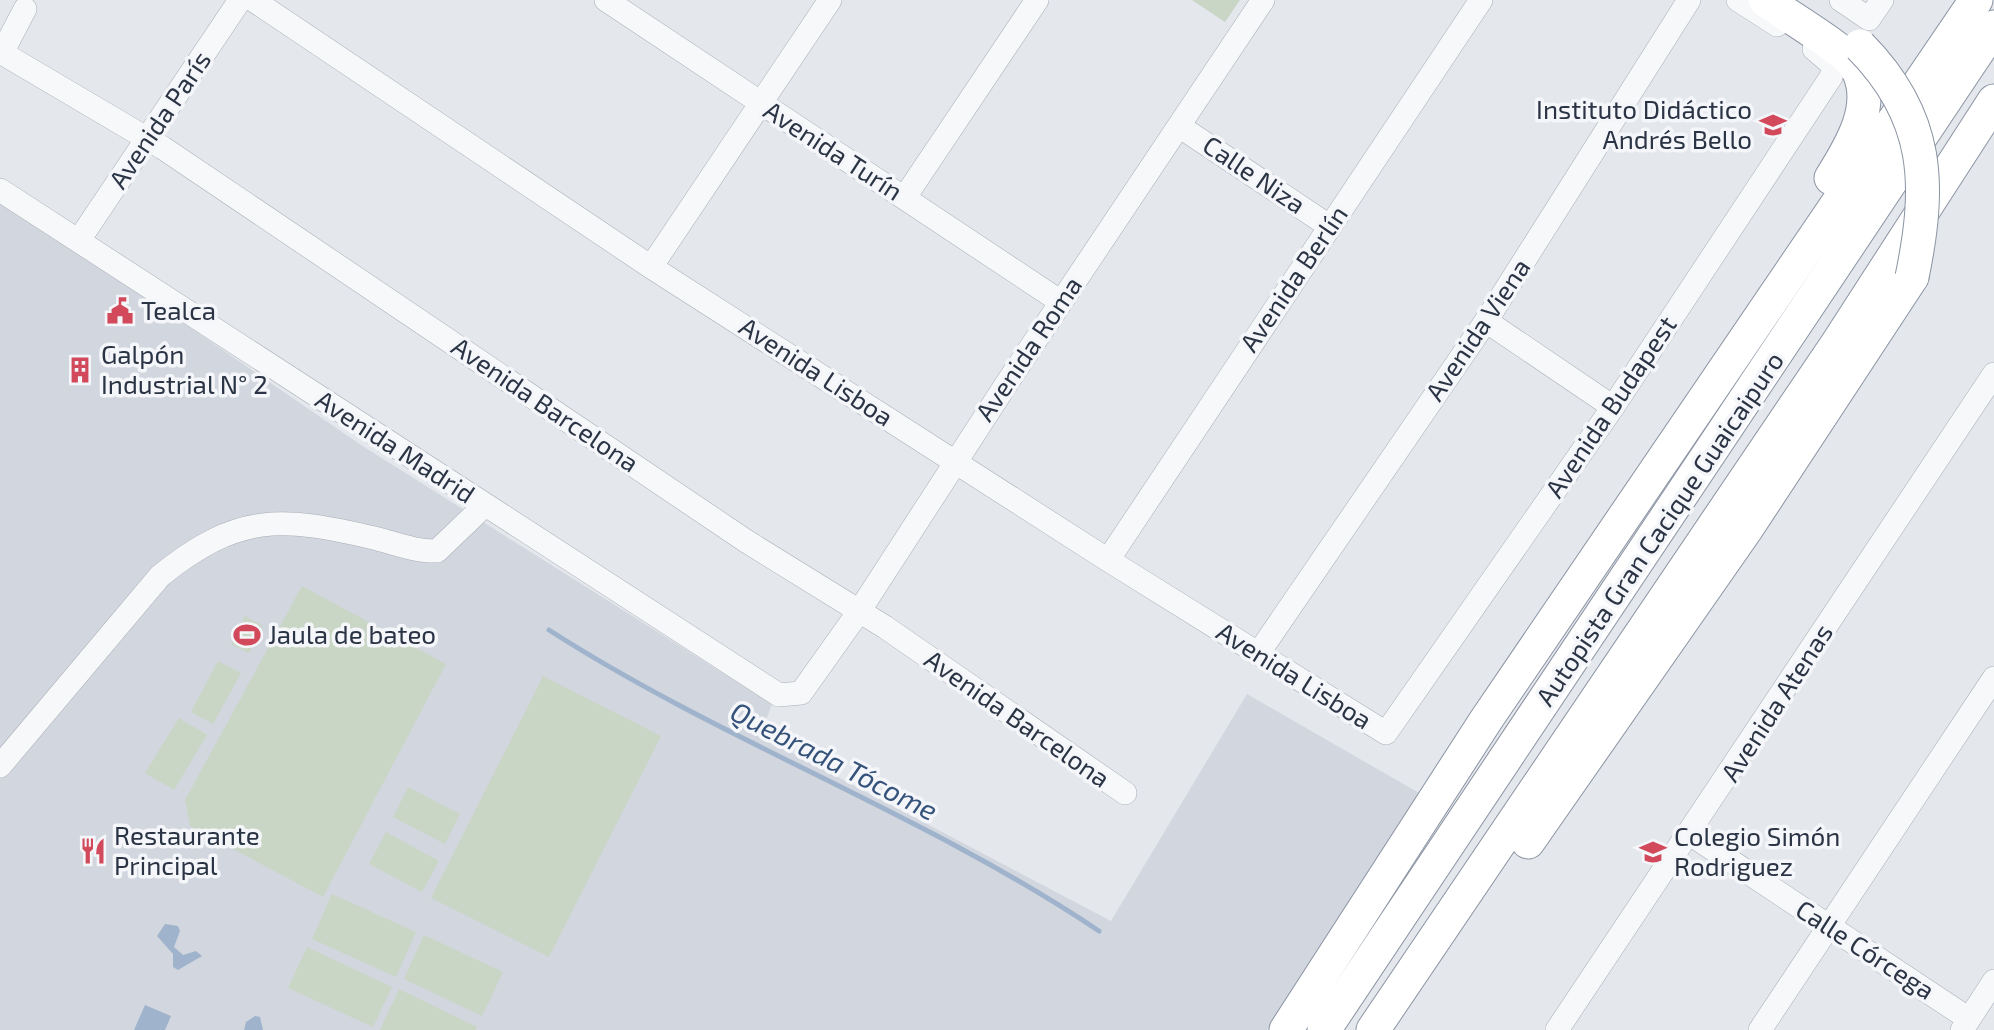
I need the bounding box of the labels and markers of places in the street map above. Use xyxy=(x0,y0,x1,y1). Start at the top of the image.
place label: Instituto Didáctico Andrés Bello xyxy=(1536,93,1752,154)
school or university icon: Instituto Didáctico Andrés Bello xyxy=(1758,110,1788,140)
place label: Tealca xyxy=(141,294,216,325)
public building icon: Tealca xyxy=(105,296,135,326)
place label: Galpón Industrial N° 2 xyxy=(101,338,268,399)
building icon: Galpón Industrial N° 2 xyxy=(65,355,95,385)
place label: Jaula de bateo xyxy=(268,618,436,649)
sports icon: Jaula de bateo xyxy=(232,620,262,650)
place label: Restaurante Principal xyxy=(114,819,260,880)
place label: Colegio Simón Rodriguez xyxy=(1674,820,1840,881)
restaurant icon: Restaurante Principal xyxy=(78,836,108,866)
school or university icon: Colegio Simón Rodriguez xyxy=(1638,837,1668,867)

